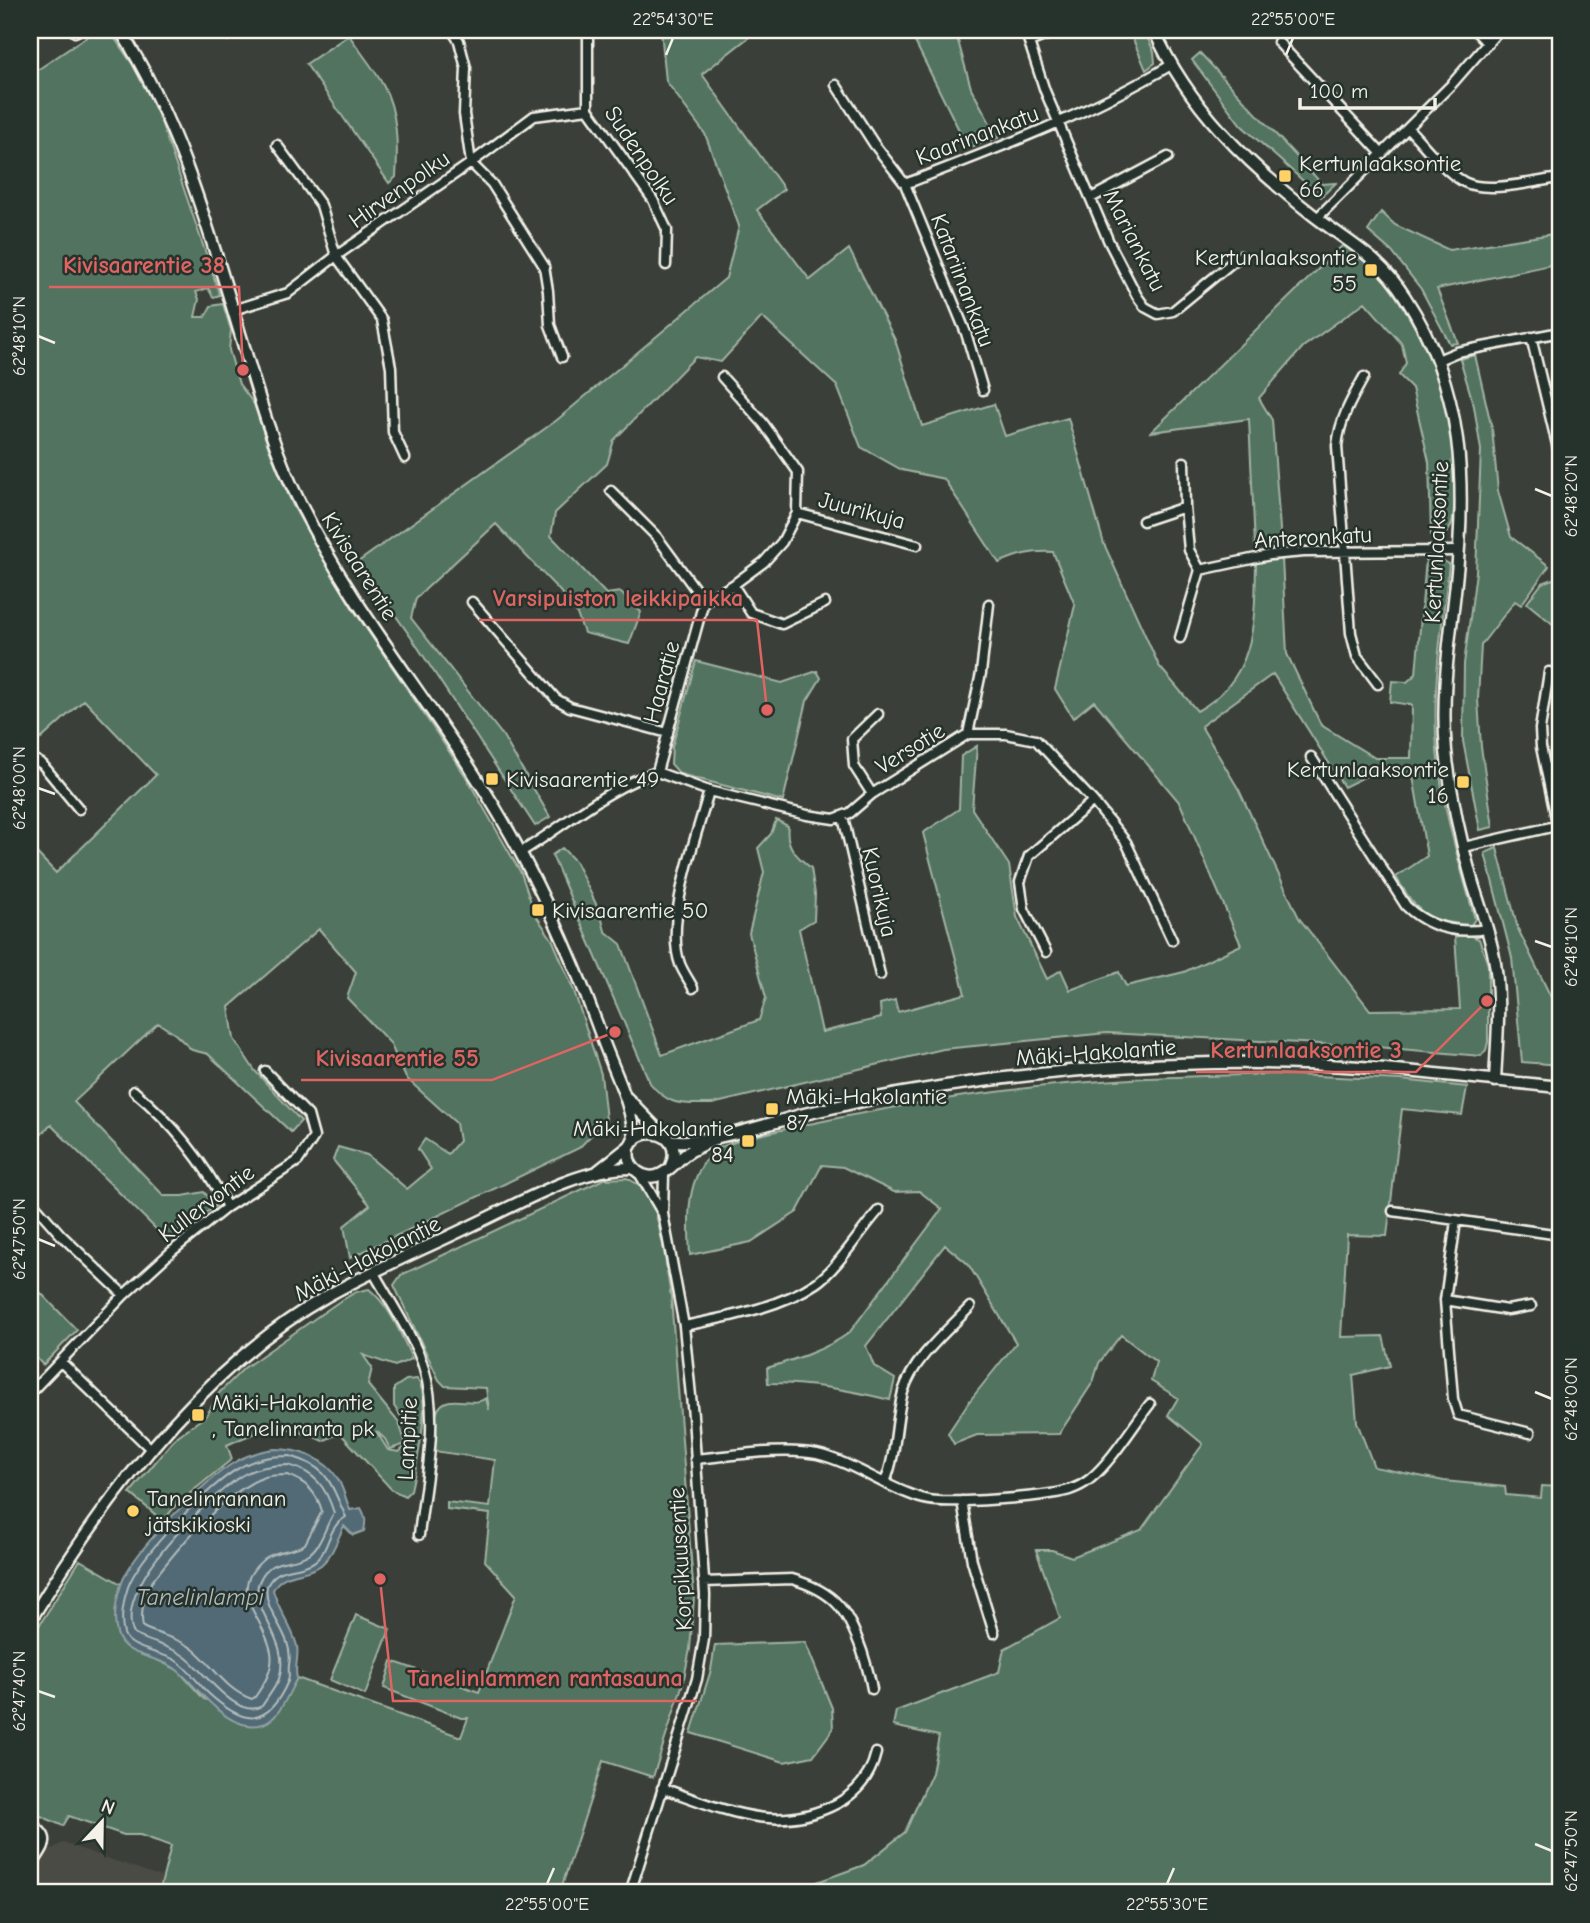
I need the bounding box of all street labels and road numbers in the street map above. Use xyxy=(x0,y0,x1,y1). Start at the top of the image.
street label: Kaarinankatu xyxy=(912,100,1042,171)
street label: Sudenpolku xyxy=(599,101,684,210)
street label: Hirvenpolku xyxy=(344,145,455,234)
street label: Mariankatu xyxy=(1097,185,1172,296)
street label: Katariinankatu xyxy=(925,210,1000,350)
street label: Kertunlaaksontie xyxy=(1419,460,1454,624)
street label: Juurikuja xyxy=(816,486,908,535)
street label: Kivisaarentie xyxy=(316,507,403,625)
street label: Anteronkatu xyxy=(1253,521,1373,554)
street label: Haaratie xyxy=(638,638,685,726)
street label: Versotie xyxy=(871,717,950,780)
street label: Kuorikuja xyxy=(856,845,903,940)
street label: Mäki-Hakolantie xyxy=(1015,1033,1177,1072)
street label: Kullervontie xyxy=(153,1159,259,1248)
street label: Mäki-Hakolantie xyxy=(289,1210,445,1307)
street label: Lampitie xyxy=(392,1397,423,1481)
street label: Korpikuusentie xyxy=(663,1487,698,1631)

